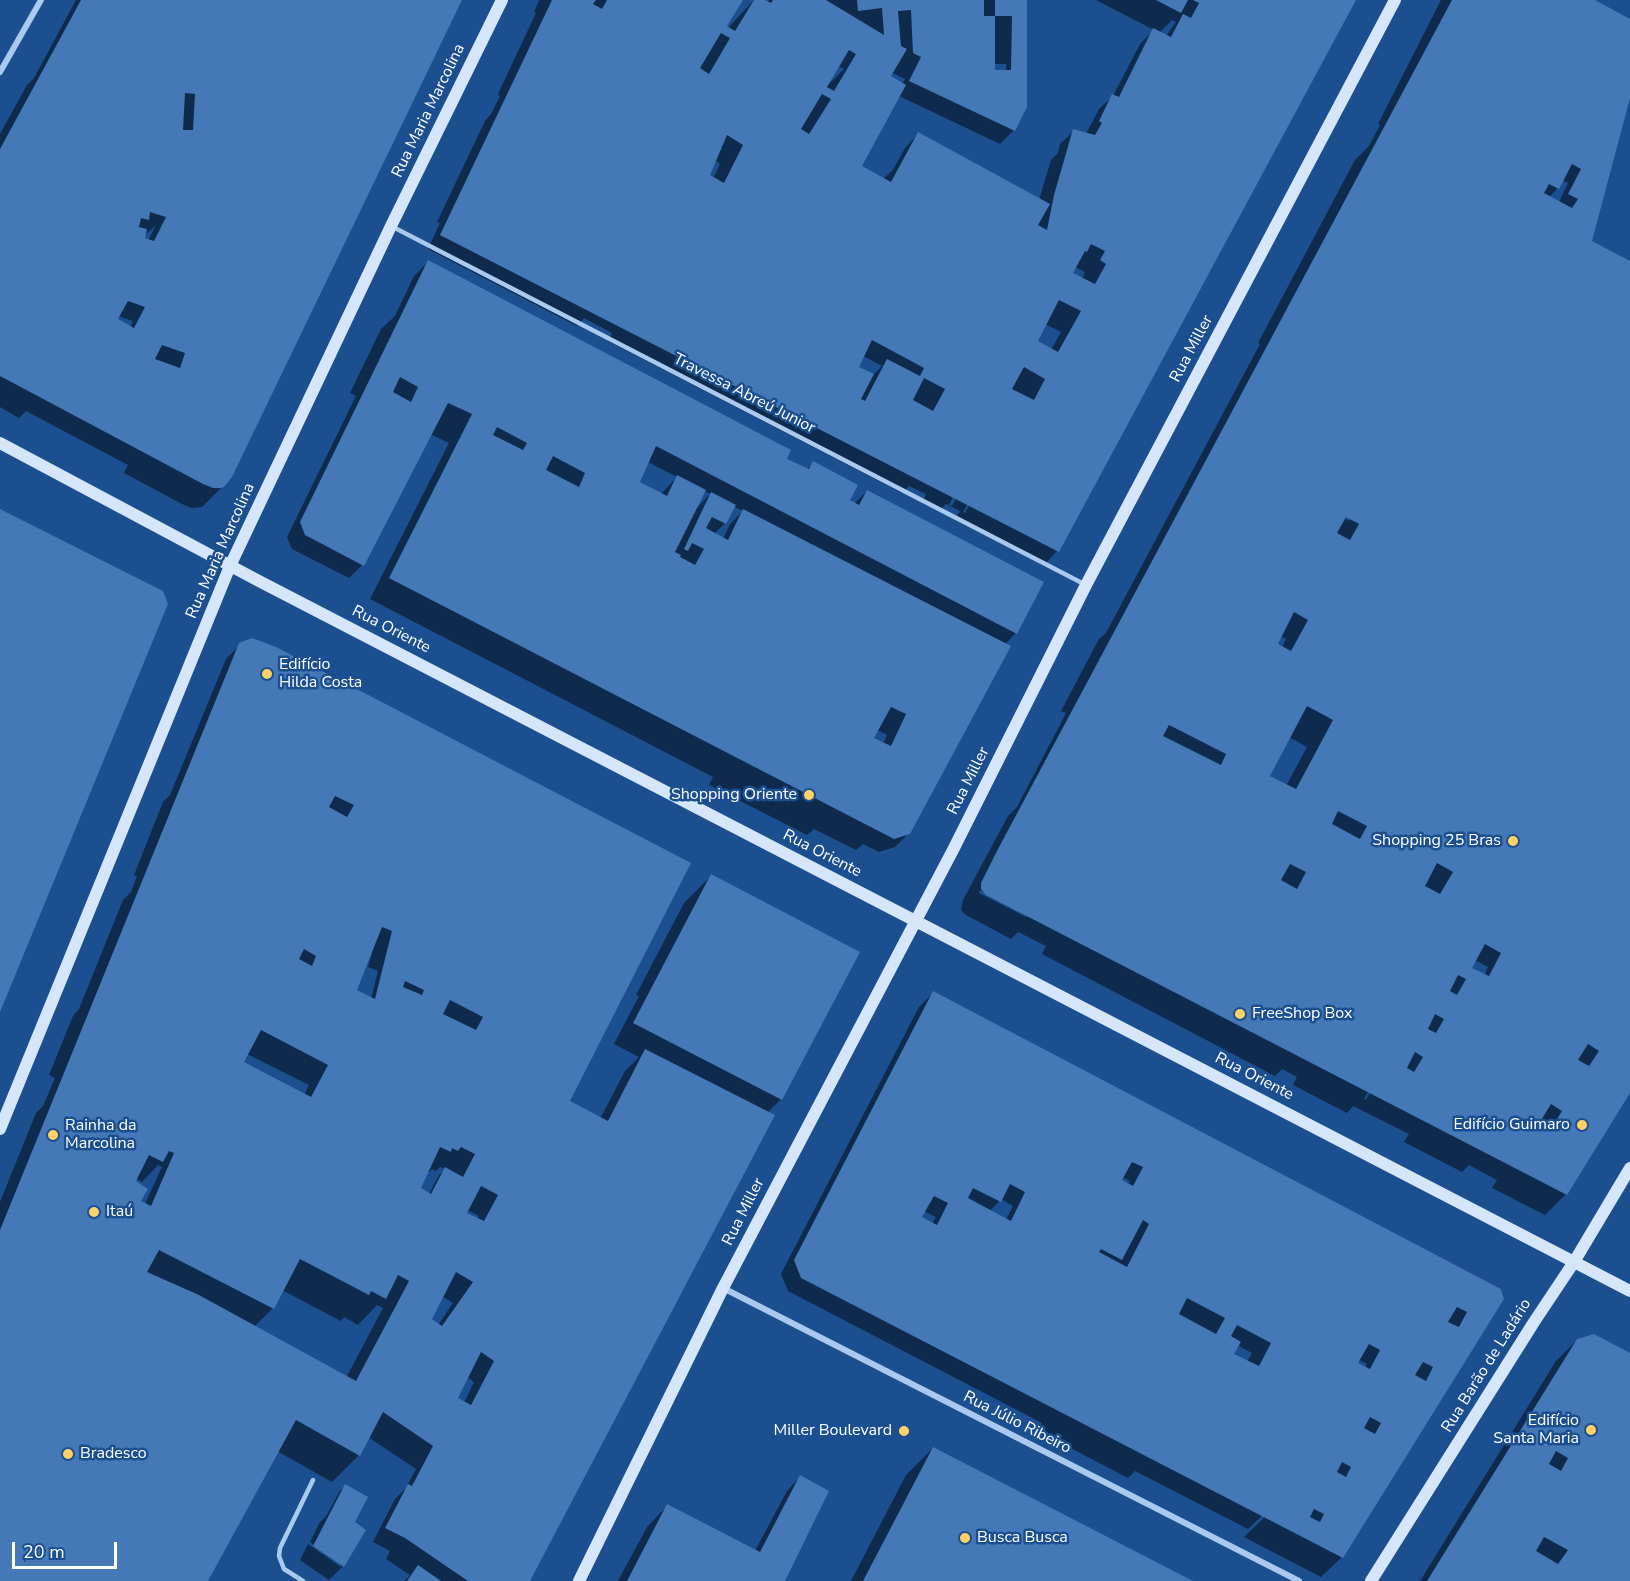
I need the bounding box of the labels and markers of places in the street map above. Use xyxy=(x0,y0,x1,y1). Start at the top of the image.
place label: Edifício Hilda Costa xyxy=(279,655,362,693)
marker: Edifício Hilda Costa xyxy=(260,667,274,681)
place label: Shopping Oriente xyxy=(671,785,797,805)
marker: Shopping Oriente xyxy=(802,788,816,802)
place label: Shopping 25 Bras xyxy=(1372,831,1501,851)
marker: Shopping 25 Bras xyxy=(1506,834,1520,848)
place label: FreeShop Box xyxy=(1252,1004,1352,1024)
marker: FreeShop Box xyxy=(1233,1007,1247,1021)
place label: Edifício Guimaro xyxy=(1454,1115,1570,1135)
place label: Rainha da Marcolina xyxy=(65,1116,136,1154)
marker: Edifício Guimaro xyxy=(1575,1118,1589,1132)
marker: Rainha da Marcolina xyxy=(46,1128,60,1142)
place label: Itaú xyxy=(106,1202,133,1222)
marker: Itaú xyxy=(87,1205,101,1219)
place label: Edifício Santa Maria xyxy=(1493,1411,1579,1449)
place label: Miller Boulevard xyxy=(774,1421,892,1441)
marker: Edifício Santa Maria xyxy=(1584,1423,1598,1437)
marker: Miller Boulevard xyxy=(897,1424,911,1438)
place label: Bradesco xyxy=(80,1444,147,1464)
marker: Bradesco xyxy=(61,1447,75,1461)
place label: Busca Busca xyxy=(977,1528,1068,1548)
marker: Busca Busca xyxy=(958,1531,972,1545)

